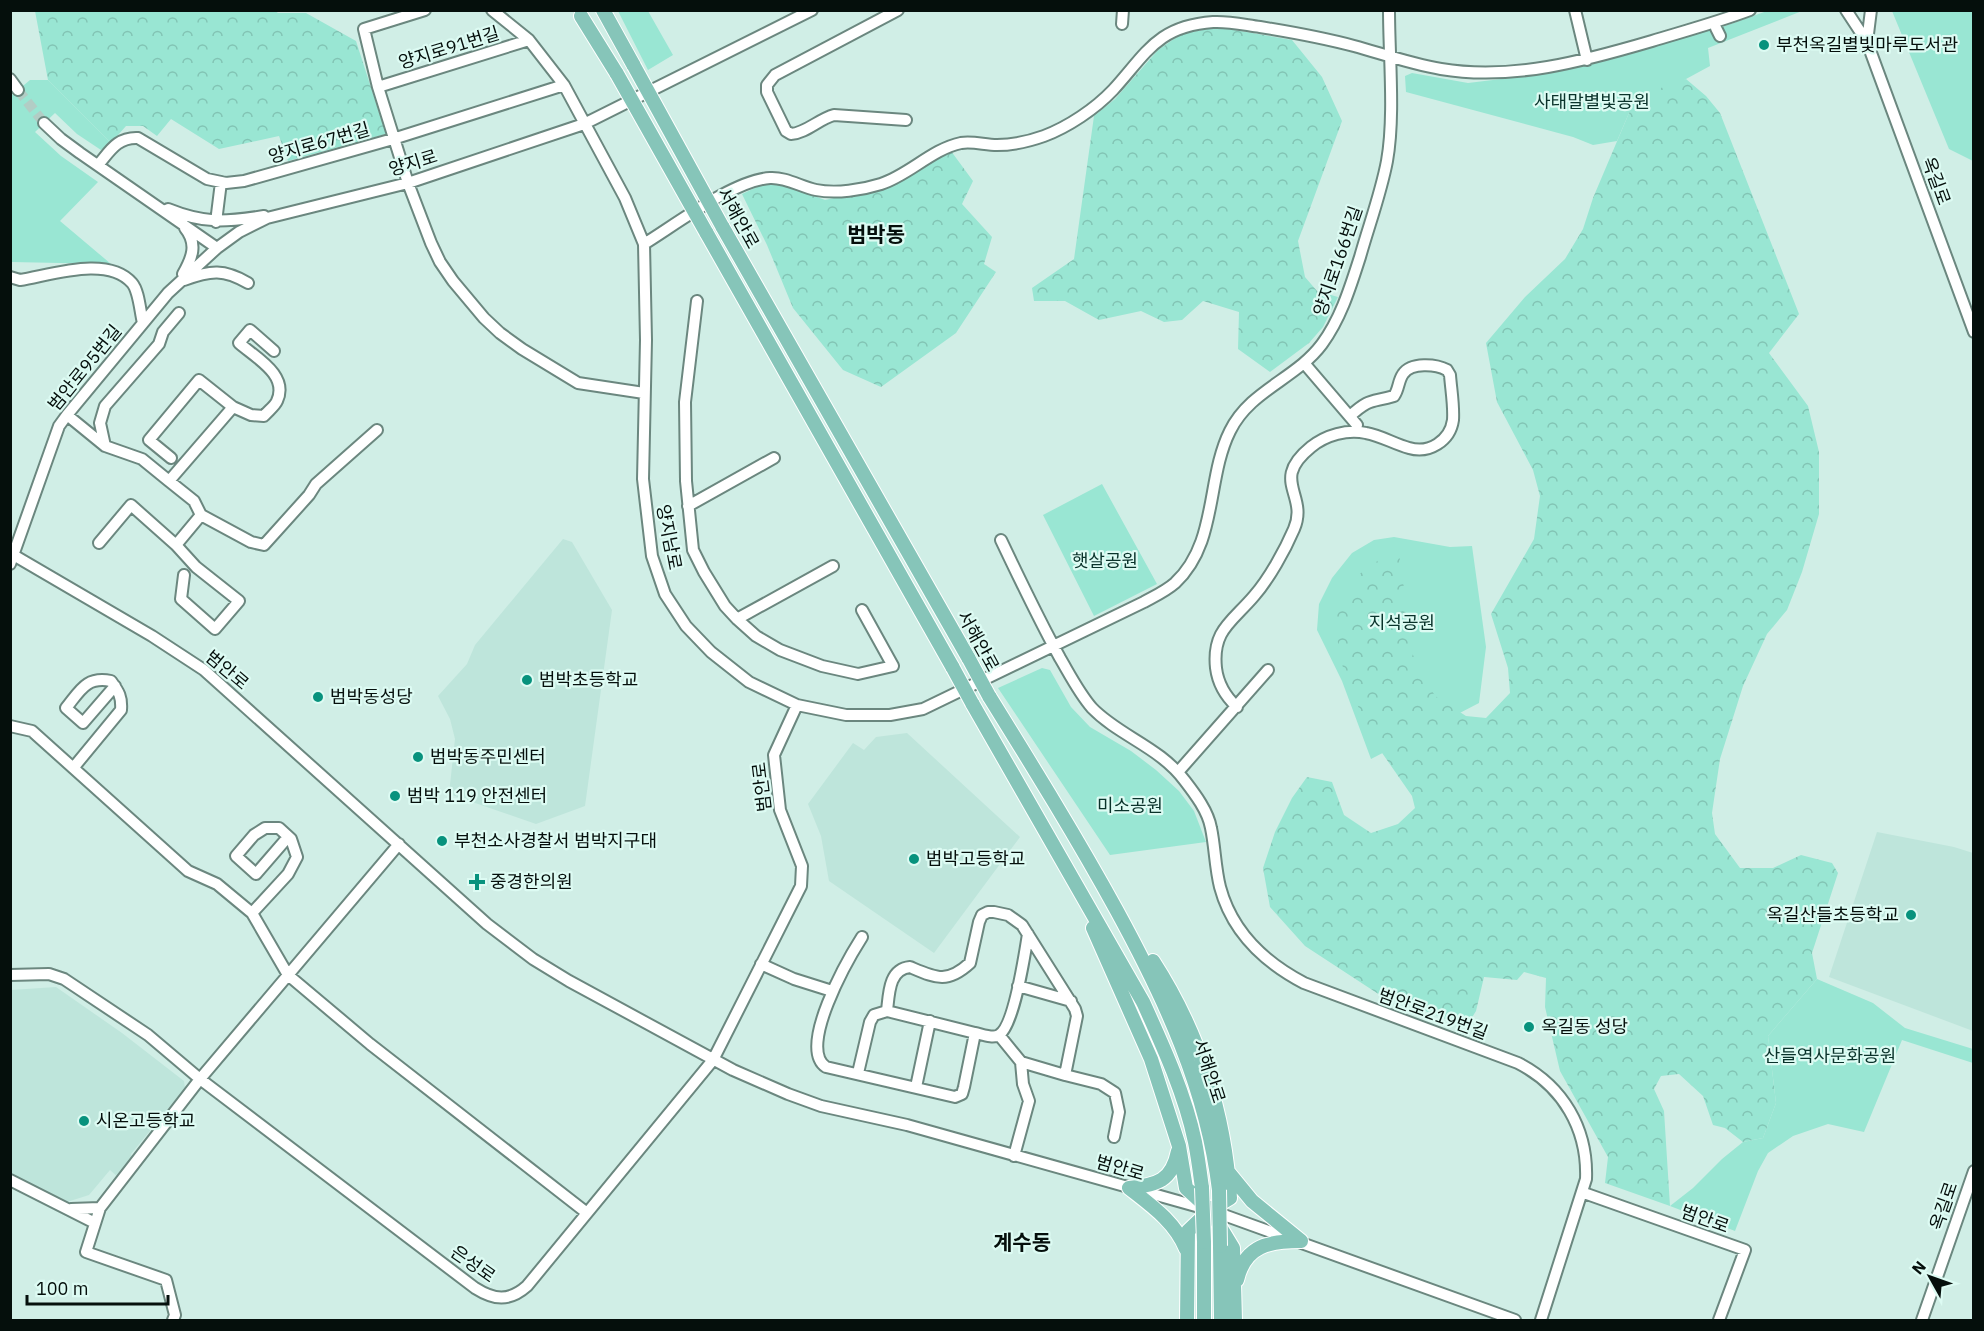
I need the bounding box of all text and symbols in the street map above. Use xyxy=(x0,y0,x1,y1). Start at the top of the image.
street label: 양지로91번길 xyxy=(396,21,502,74)
place label: 부천옥길별빛마루도서관 xyxy=(1776,33,1959,56)
marker: 부천옥길별빛마루도서관 xyxy=(1757,38,1771,52)
park label: 사태말별빛공원 xyxy=(1534,90,1650,113)
street label: 양지로67번길 xyxy=(266,117,372,168)
street label: 양지로 xyxy=(386,144,440,181)
street label: 옥길로 xyxy=(1917,154,1956,208)
street label: 서해안로 xyxy=(712,183,765,252)
street label: 양지로166번길 xyxy=(1308,203,1367,319)
district label: 범박동 xyxy=(847,220,905,248)
street label: 범안로95번길 xyxy=(43,320,126,415)
street label: 양지남로 xyxy=(652,502,687,572)
park label: 햇살공원 xyxy=(1072,549,1138,572)
street label: 서해안로 xyxy=(952,606,1005,675)
park label: 지석공원 xyxy=(1369,611,1435,634)
street label: 범안로 xyxy=(201,645,254,694)
place label: 범박초등학교 xyxy=(539,668,638,691)
marker: 범박초등학교 xyxy=(520,673,534,687)
place label: 범박동성당 xyxy=(330,685,413,708)
marker: 범박동성당 xyxy=(311,690,325,704)
place label: 범박동주민센터 xyxy=(430,745,546,768)
marker: 범박동주민센터 xyxy=(411,750,425,764)
street label: 범안로 xyxy=(747,761,776,813)
place label: 범박 119 안전센터 xyxy=(407,784,547,807)
marker: 범박 119 안전센터 xyxy=(388,789,402,803)
park label: 미소공원 xyxy=(1097,794,1163,817)
place label: 부천소사경찰서 범박지구대 xyxy=(454,829,657,852)
marker: 부천소사경찰서 범박지구대 xyxy=(435,834,449,848)
place label: 범박고등학교 xyxy=(926,847,1025,870)
marker: 범박고등학교 xyxy=(907,852,921,866)
place label: 중경한의원 xyxy=(490,870,573,893)
marker: 중경한의원 xyxy=(468,873,486,891)
place label: 옥길산들초등학교 xyxy=(1767,903,1899,926)
marker: 옥길산들초등학교 xyxy=(1904,908,1918,922)
street label: 범안로219번길 xyxy=(1375,983,1491,1044)
place label: 옥길동 성당 xyxy=(1541,1015,1628,1038)
marker: 옥길동 성당 xyxy=(1522,1020,1536,1034)
street label: 서해안로 xyxy=(1188,1036,1231,1106)
park label: 산들역사문화공원 xyxy=(1764,1044,1896,1067)
place label: 시온고등학교 xyxy=(96,1109,195,1132)
marker: 시온고등학교 xyxy=(77,1114,91,1128)
street label: 범안로 xyxy=(1093,1150,1147,1185)
street label: 옥길로 xyxy=(1925,1179,1962,1233)
street label: 범안로 xyxy=(1678,1199,1732,1238)
district label: 계수동 xyxy=(993,1228,1051,1256)
street label: 은성로 xyxy=(446,1240,500,1287)
north arrow xyxy=(1900,1247,1960,1307)
text: N xyxy=(1907,1256,1930,1278)
scale bar xyxy=(27,1268,168,1306)
text: 100 m xyxy=(36,1277,88,1300)

